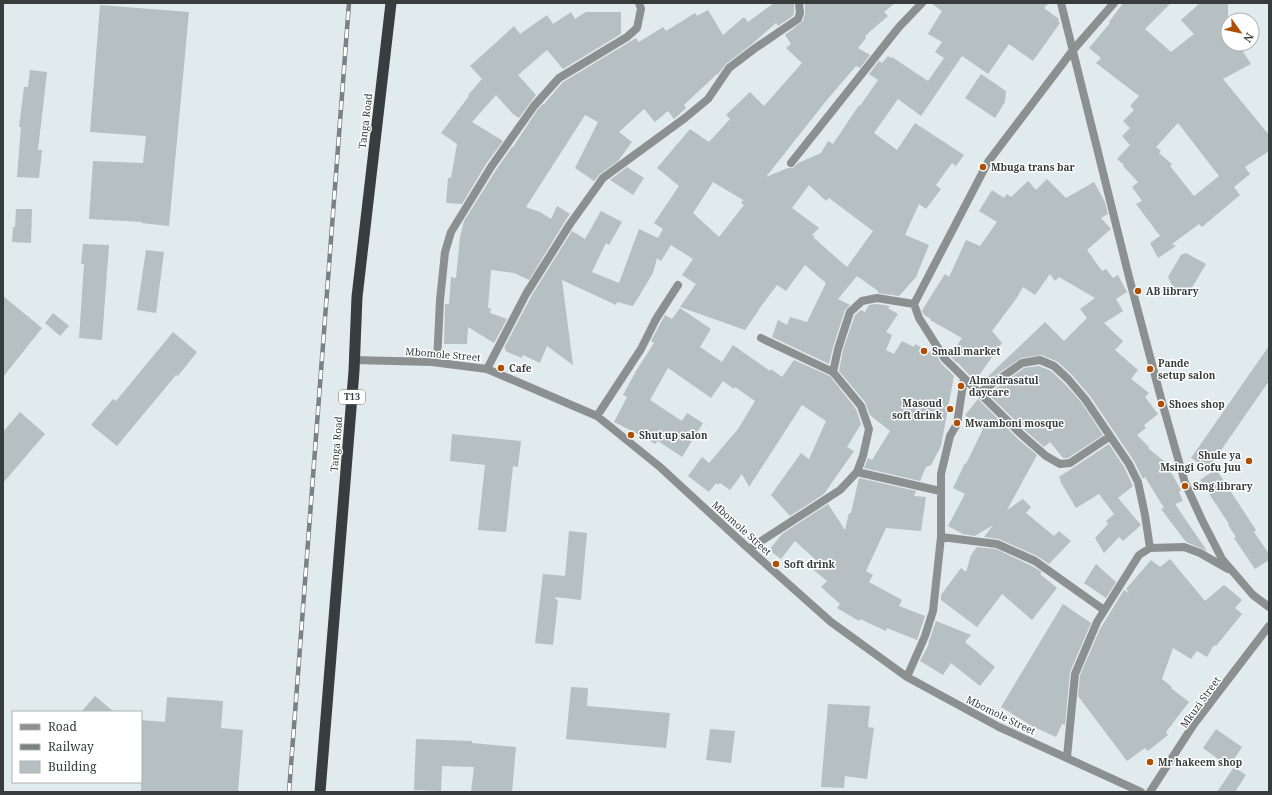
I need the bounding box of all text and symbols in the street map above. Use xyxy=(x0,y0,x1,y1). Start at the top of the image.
north arrow xyxy=(1220,12,1260,52)
text: N xyxy=(1240,30,1257,46)
street label: Tanga Road xyxy=(355,93,375,149)
place label: Mbuga trans bar xyxy=(991,160,1076,174)
marker: Mbuga trans bar xyxy=(978,162,988,172)
place label: AB library xyxy=(1146,284,1199,298)
marker: AB library xyxy=(1133,286,1143,296)
street label: Mbomole Street xyxy=(405,344,482,364)
place label: Small market xyxy=(932,344,1000,358)
marker: Small market xyxy=(919,346,929,356)
place label: Pande setup salon xyxy=(1158,356,1216,382)
place label: Cafe xyxy=(509,361,532,375)
marker: Cafe xyxy=(496,363,506,373)
marker: Pande setup salon xyxy=(1145,364,1155,374)
place label: Almadrasatul daycare xyxy=(969,373,1039,399)
marker: Almadrasatul daycare xyxy=(956,381,966,391)
road number: T13 xyxy=(339,390,365,404)
place label: Masoud soft drink xyxy=(892,396,943,422)
place label: Shoes shop xyxy=(1169,397,1225,411)
marker: Shoes shop xyxy=(1156,399,1166,409)
marker: Masoud soft drink xyxy=(945,404,955,414)
street label: Tanga Road xyxy=(327,416,345,472)
place label: Mwamboni mosque xyxy=(965,416,1064,430)
marker: Mwamboni mosque xyxy=(952,418,962,428)
place label: Shut up salon xyxy=(639,428,708,442)
marker: Shut up salon xyxy=(626,430,636,440)
place label: Shule ya Msingi Gofu Juu xyxy=(1160,448,1241,474)
marker: Shule ya Msingi Gofu Juu xyxy=(1244,456,1254,466)
place label: Smg library xyxy=(1193,479,1253,493)
marker: Smg library xyxy=(1180,481,1190,491)
street label: Mbomole Street xyxy=(709,498,775,559)
place label: Soft drink xyxy=(784,557,836,571)
marker: Soft drink xyxy=(771,559,781,569)
street label: Mkuzi Street xyxy=(1177,673,1224,731)
street label: Mbomole Street xyxy=(964,692,1038,738)
legend xyxy=(12,711,142,783)
text: Road xyxy=(48,718,78,735)
text: Railway xyxy=(48,738,94,755)
place label: Mr hakeem shop xyxy=(1158,755,1242,769)
marker: Mr hakeem shop xyxy=(1145,757,1155,767)
text: Building xyxy=(48,758,97,775)

